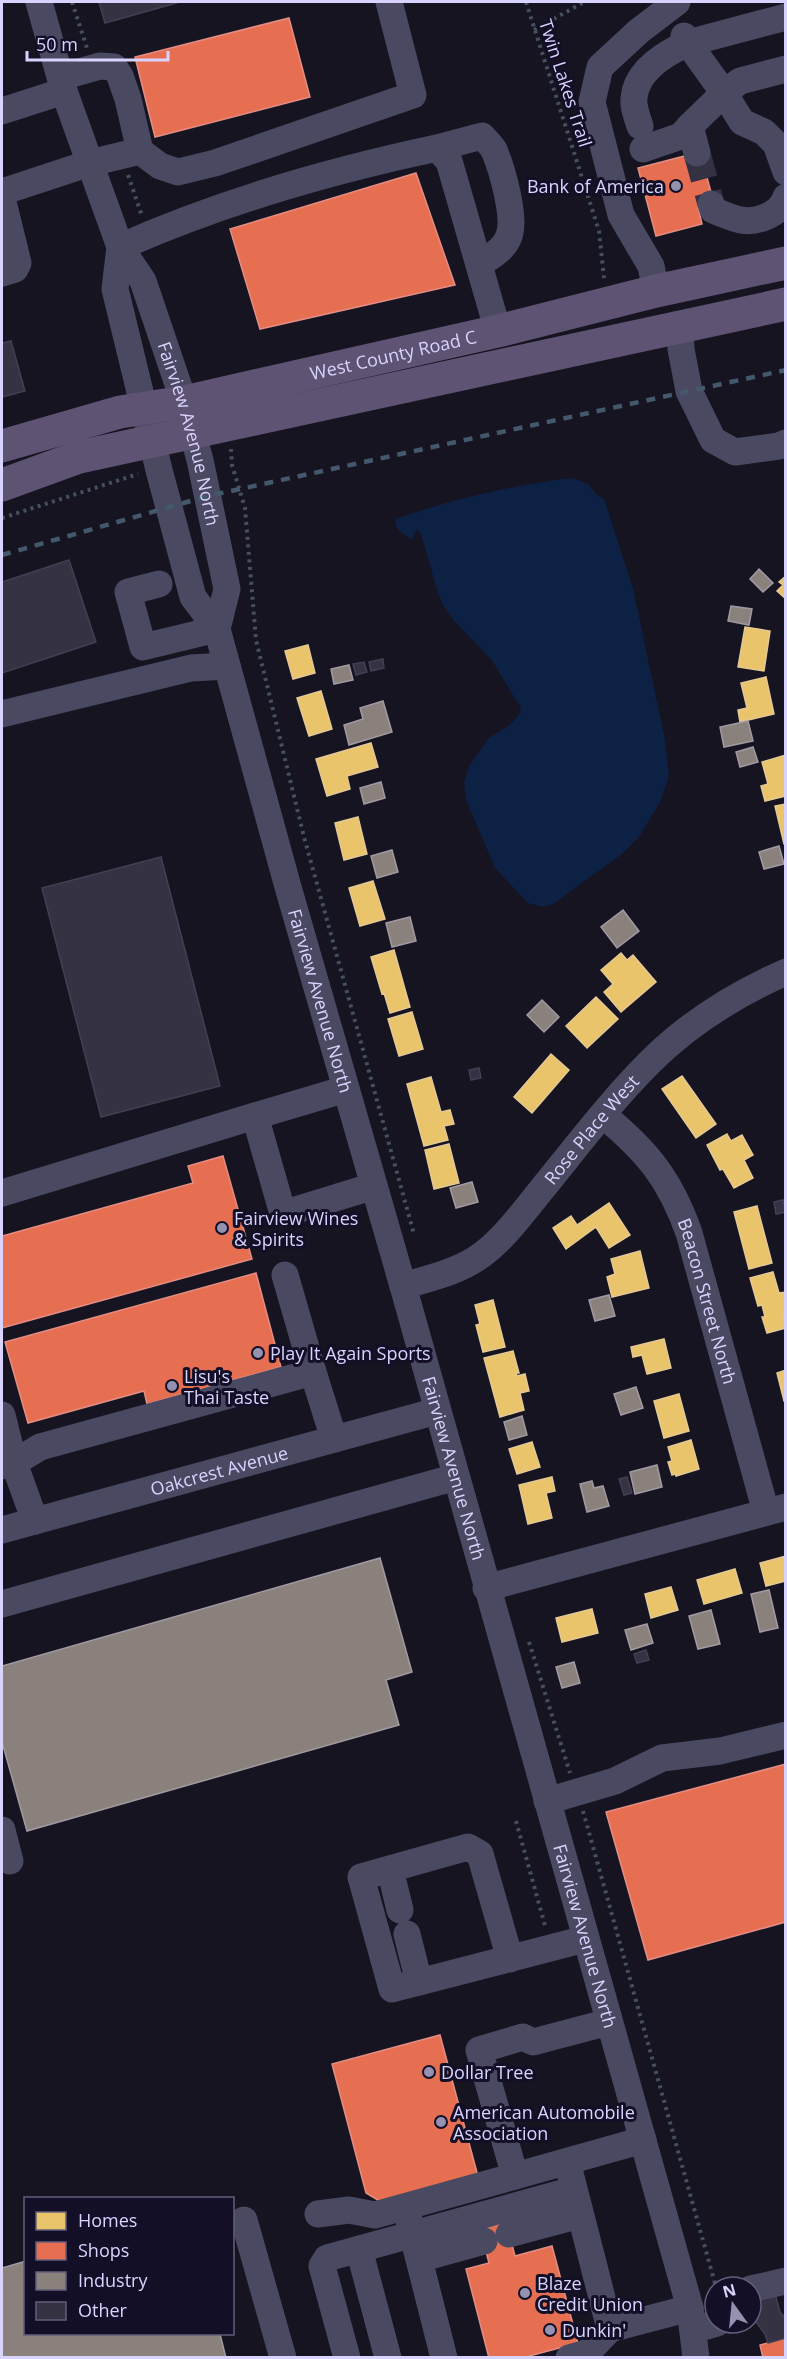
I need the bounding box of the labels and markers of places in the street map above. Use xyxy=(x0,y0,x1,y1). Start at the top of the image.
place label: Bank of America xyxy=(527,174,664,198)
marker: Bank of America xyxy=(669,179,683,193)
place label: Fairview Wines & Spirits xyxy=(234,1206,358,1251)
marker: Fairview Wines & Spirits xyxy=(215,1221,229,1235)
place label: Play It Again Sports xyxy=(270,1341,431,1365)
marker: Play It Again Sports xyxy=(251,1346,265,1360)
place label: Lisu's Thai Taste xyxy=(184,1364,269,1409)
marker: Lisu's Thai Taste xyxy=(165,1379,179,1393)
place label: Dollar Tree xyxy=(441,2060,534,2084)
marker: Dollar Tree xyxy=(422,2065,436,2079)
place label: American Automobile Association xyxy=(453,2100,635,2145)
marker: American Automobile Association xyxy=(434,2115,448,2129)
place label: Blaze Credit Union xyxy=(537,2271,643,2316)
marker: Blaze Credit Union xyxy=(518,2286,532,2300)
place label: Dunkin' xyxy=(562,2318,626,2342)
marker: Dunkin' xyxy=(543,2323,557,2337)

